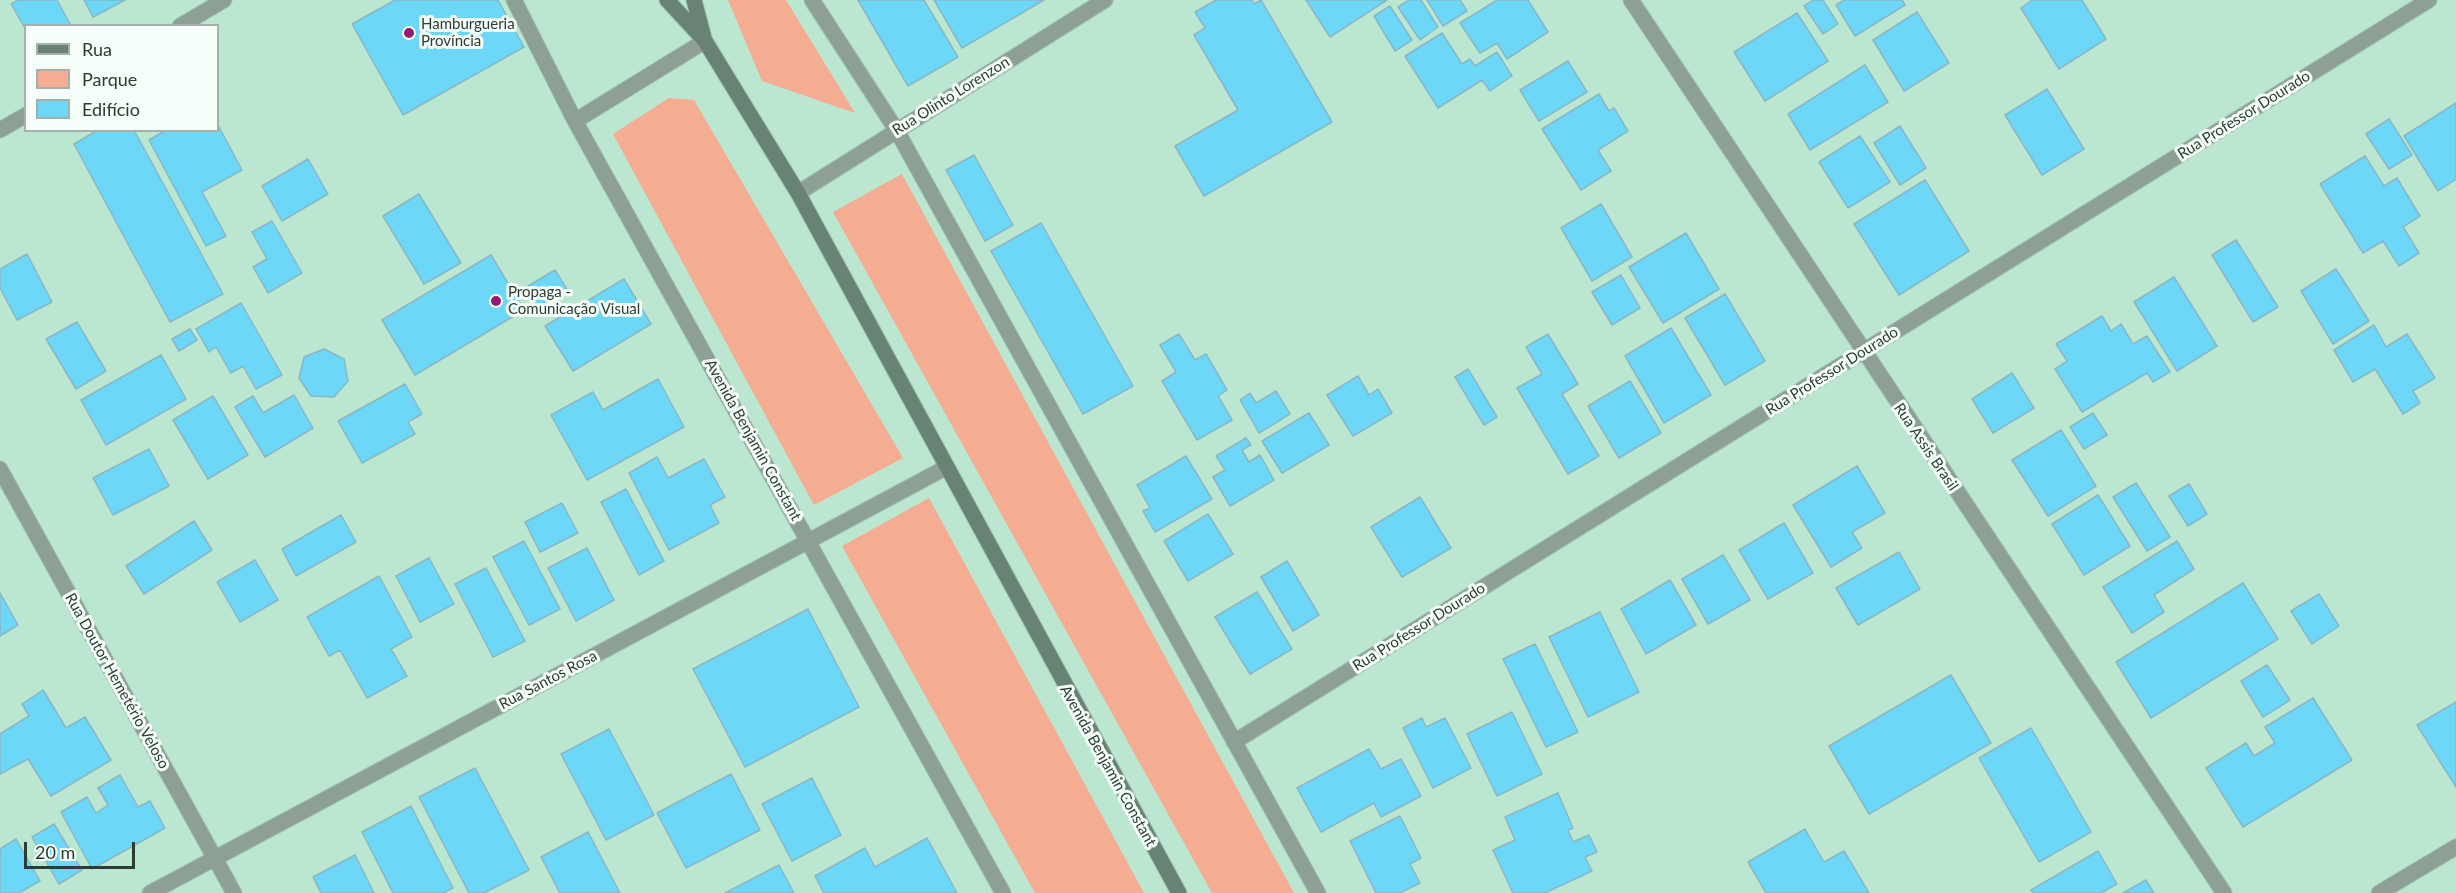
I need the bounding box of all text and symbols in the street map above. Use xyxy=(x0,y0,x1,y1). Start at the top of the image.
place label: Hamburgueria Província xyxy=(421,15,515,50)
legend xyxy=(24,24,219,132)
marker: Hamburgueria Província xyxy=(402,26,416,40)
text: Rua xyxy=(82,38,112,60)
street label: Rua Olinto Lorenzon xyxy=(889,53,1013,139)
street label: Rua Professor Dourado xyxy=(2174,67,2314,163)
text: Parque xyxy=(82,68,137,90)
text: Edifício xyxy=(82,98,140,120)
place label: Propaga - Comunicação Visual xyxy=(508,283,640,318)
marker: Propaga - Comunicação Visual xyxy=(489,294,503,308)
street label: Rua Professor Dourado xyxy=(1762,323,1902,419)
street label: Avenida Benjamin Constant xyxy=(701,356,805,524)
street label: Rua Assis Brasil xyxy=(1890,400,1962,494)
street label: Rua Professor Dourado xyxy=(1349,579,1489,675)
street label: Rua Doutor Hemetério Veloso xyxy=(61,590,173,772)
street label: Rua Santos Rosa xyxy=(496,647,600,713)
street label: Avenida Benjamin Constant xyxy=(1056,682,1160,850)
scale bar xyxy=(27,830,138,868)
text: 20 m xyxy=(35,841,75,863)

